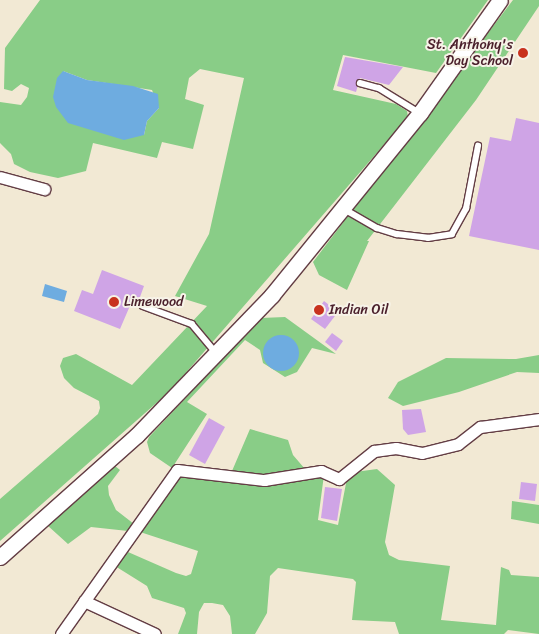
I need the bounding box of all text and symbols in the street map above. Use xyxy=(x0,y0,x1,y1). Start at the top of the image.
place label: St. Anthony's Day School xyxy=(427,37,513,70)
marker: St. Anthony's Day School xyxy=(517,47,529,59)
place label: Limewood xyxy=(124,294,183,310)
marker: Limewood xyxy=(108,296,120,308)
place label: Indian Oil xyxy=(329,302,389,318)
marker: Indian Oil xyxy=(313,304,325,316)

